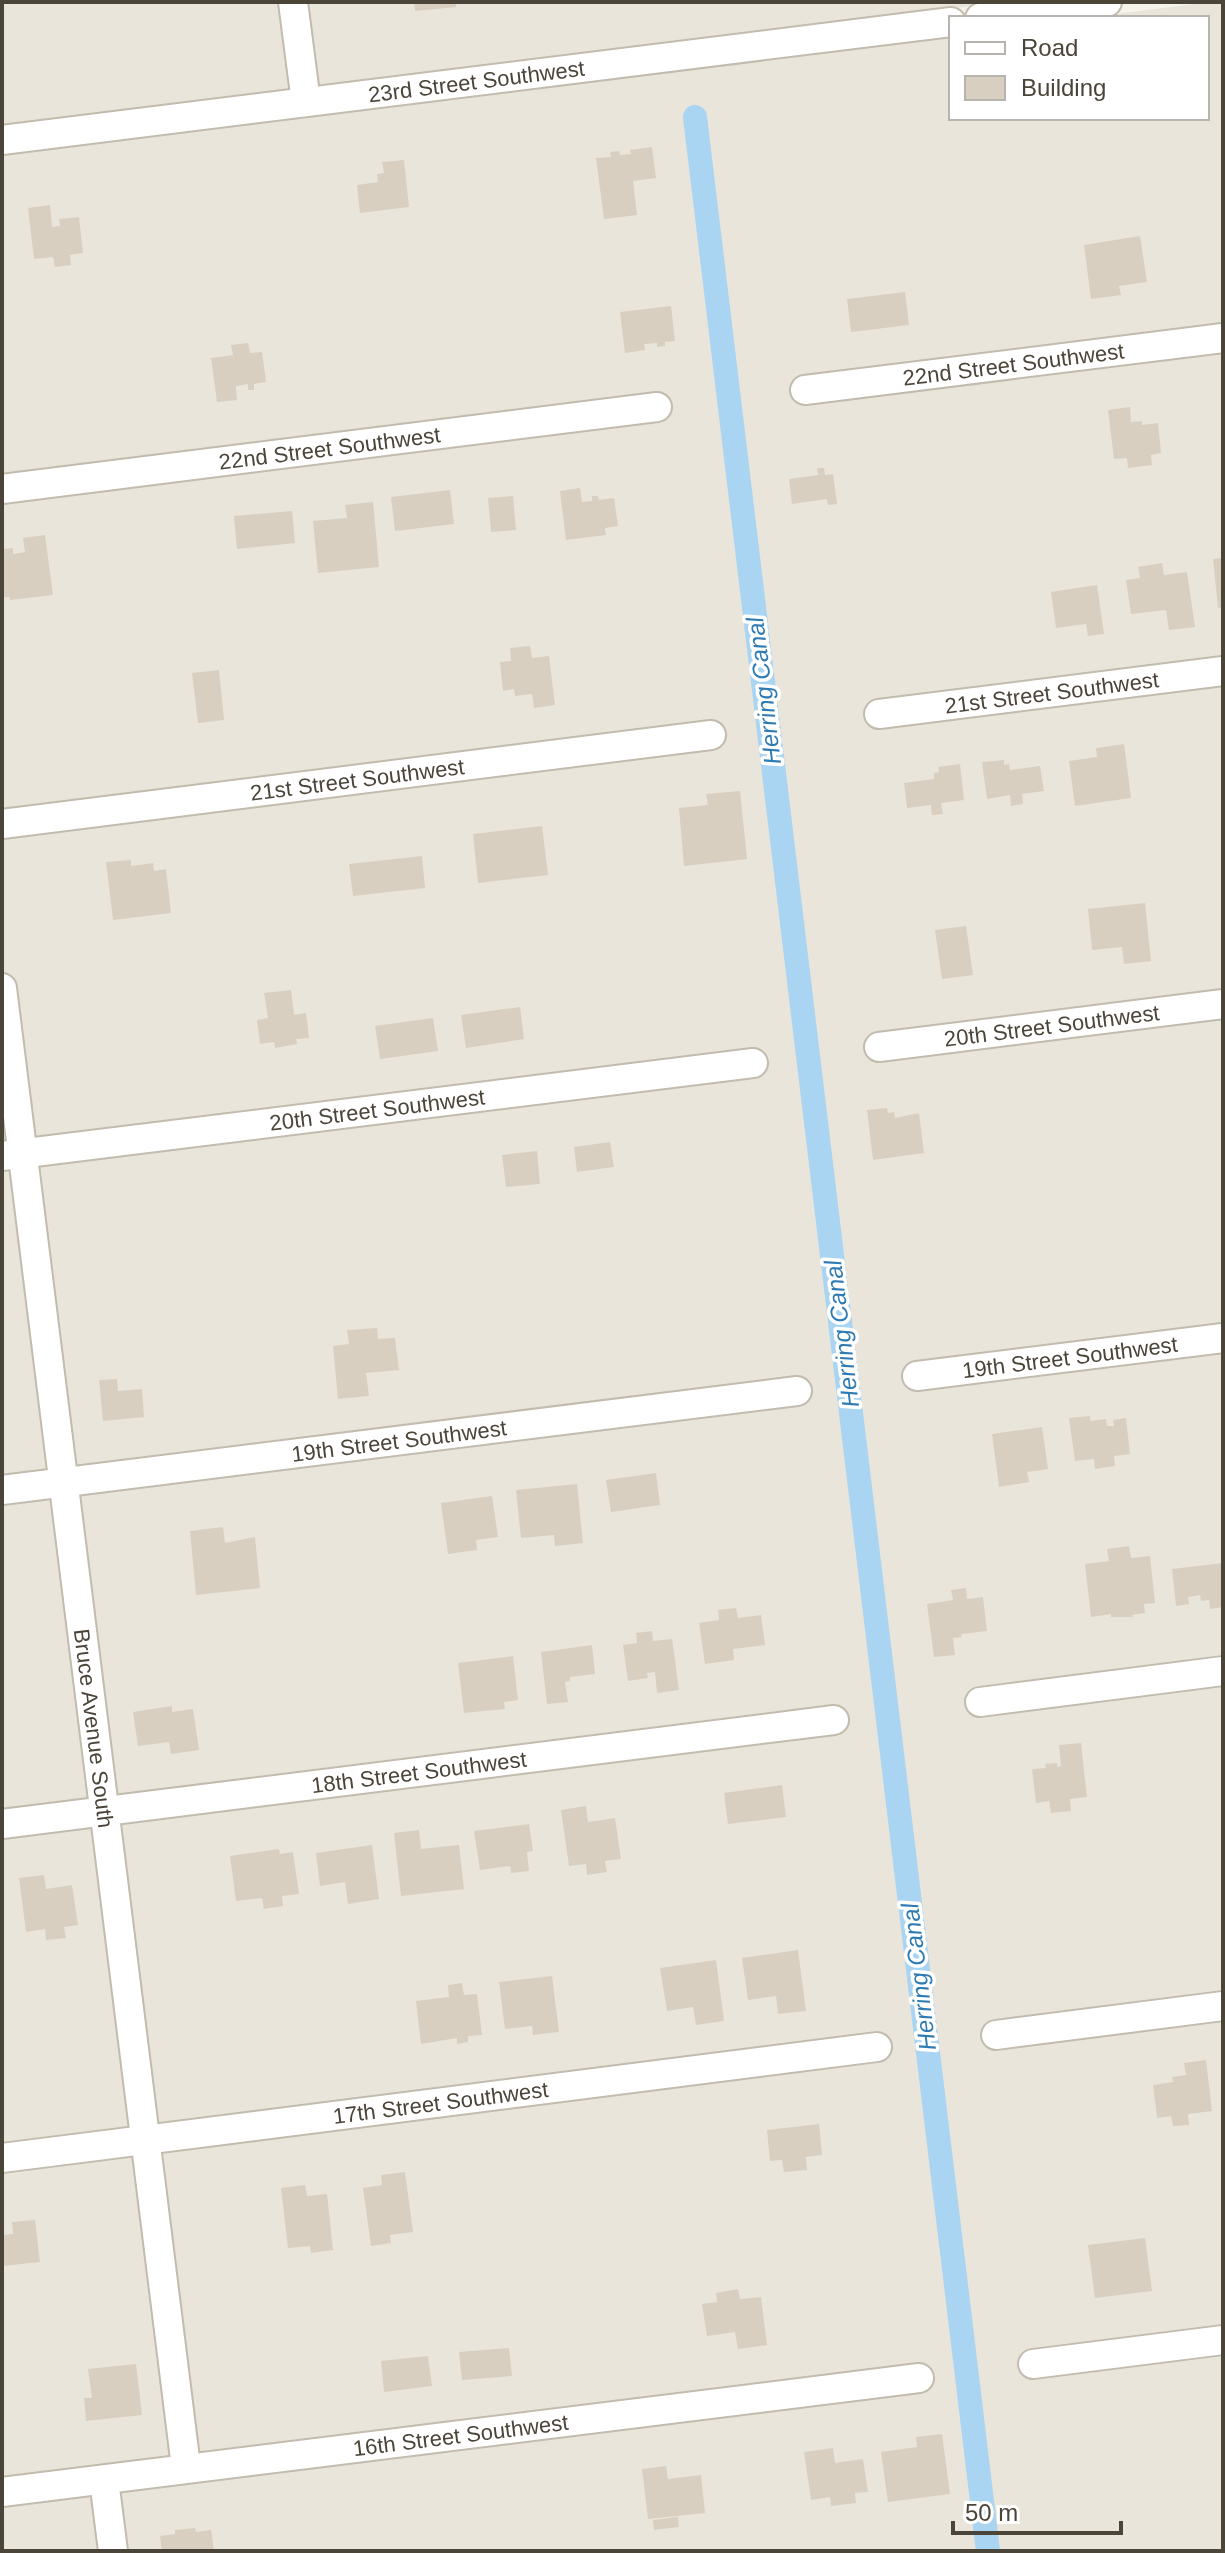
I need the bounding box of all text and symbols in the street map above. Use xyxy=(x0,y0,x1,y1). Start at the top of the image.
legend xyxy=(949,16,1209,120)
text: Road xyxy=(1021,34,1078,61)
street label: 23rd Street Southwest xyxy=(367,56,586,107)
text: Building xyxy=(1021,74,1106,101)
street label: 22nd Street Southwest xyxy=(901,338,1126,391)
street label: 22nd Street Southwest xyxy=(217,422,442,475)
water label: Herring Canal xyxy=(741,615,786,766)
street label: 21st Street Southwest xyxy=(943,667,1160,719)
street label: 21st Street Southwest xyxy=(249,754,466,806)
street label: 20th Street Southwest xyxy=(943,1000,1161,1052)
street label: 20th Street Southwest xyxy=(268,1084,486,1136)
water label: Herring Canal xyxy=(819,1258,864,1409)
street label: 19th Street Southwest xyxy=(961,1332,1179,1383)
street label: 19th Street Southwest xyxy=(290,1415,508,1467)
street label: Bruce Avenue South xyxy=(69,1627,118,1829)
street label: 18th Street Southwest xyxy=(310,1747,528,1798)
water label: Herring Canal xyxy=(896,1901,941,2052)
street label: 17th Street Southwest xyxy=(331,2077,550,2129)
street label: 16th Street Southwest xyxy=(351,2410,570,2461)
scale bar xyxy=(953,2485,1121,2535)
text: 50 m xyxy=(965,2499,1018,2526)

